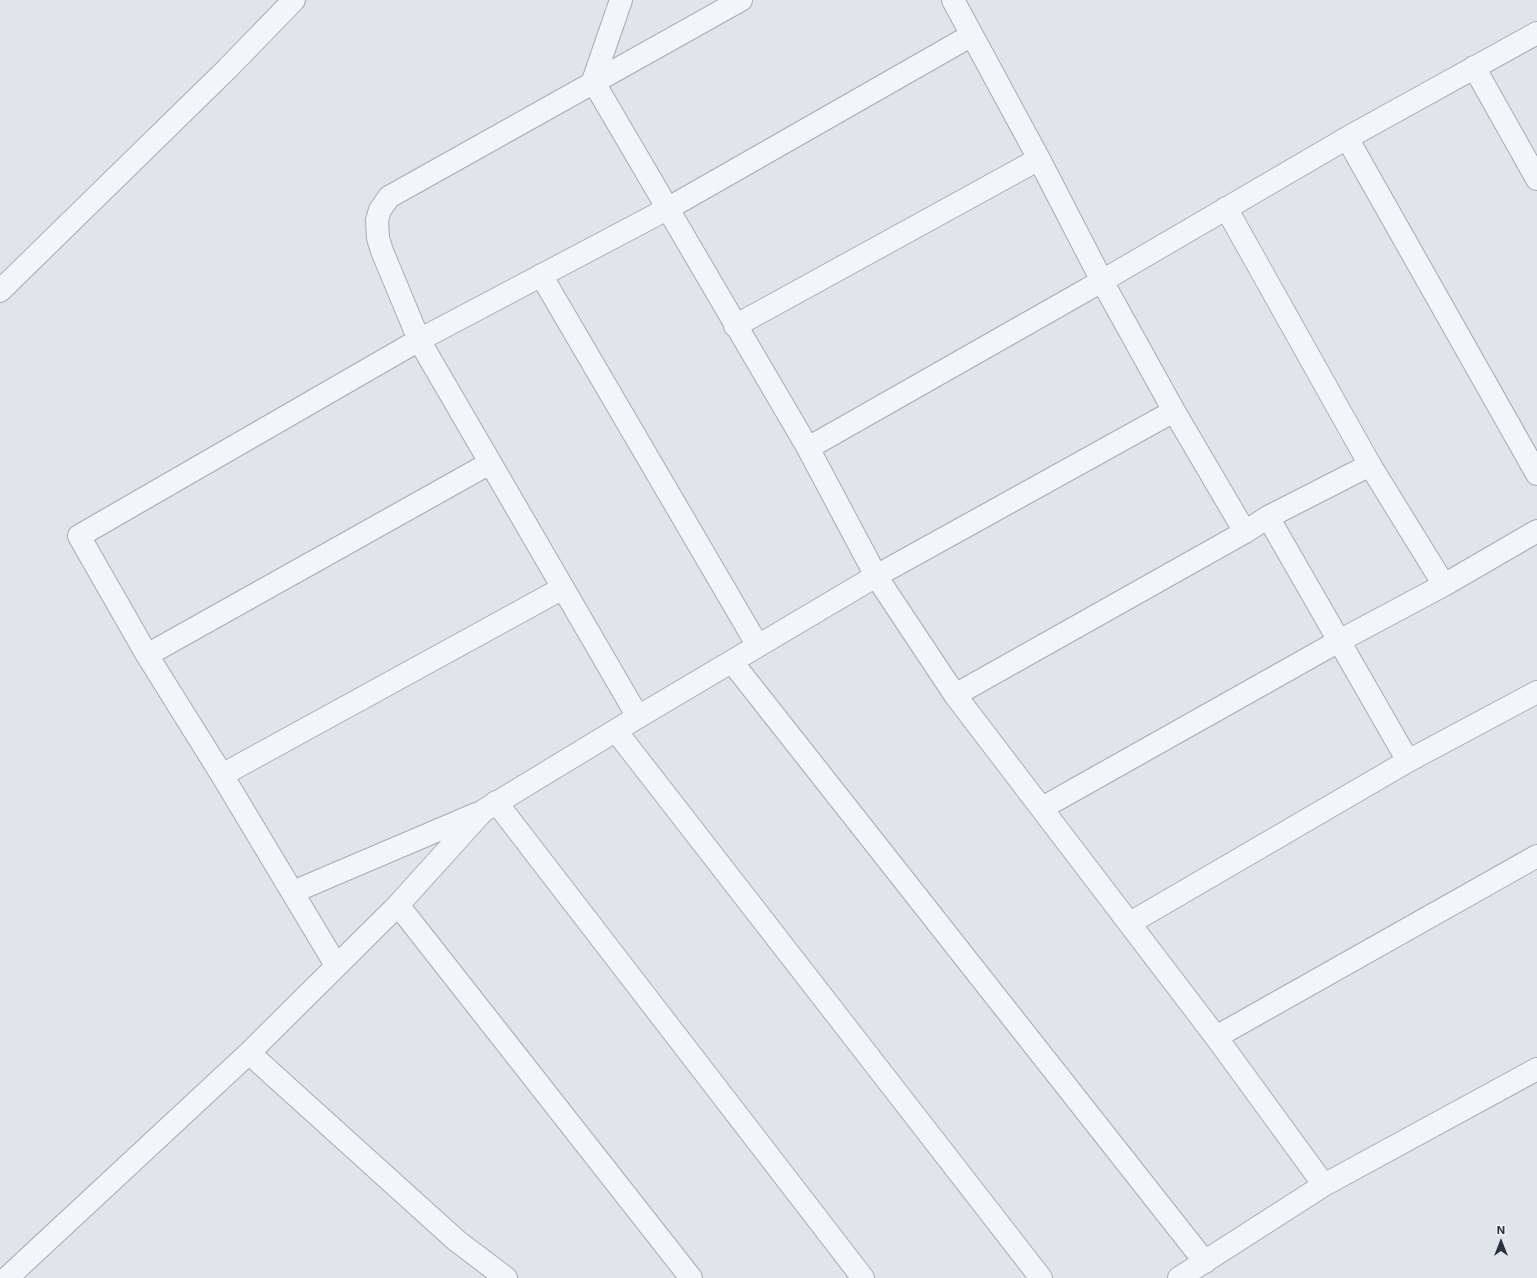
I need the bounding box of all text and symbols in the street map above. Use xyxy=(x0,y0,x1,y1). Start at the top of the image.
north arrow xyxy=(1481,1222,1521,1262)
text: N xyxy=(1497,1223,1505,1237)

